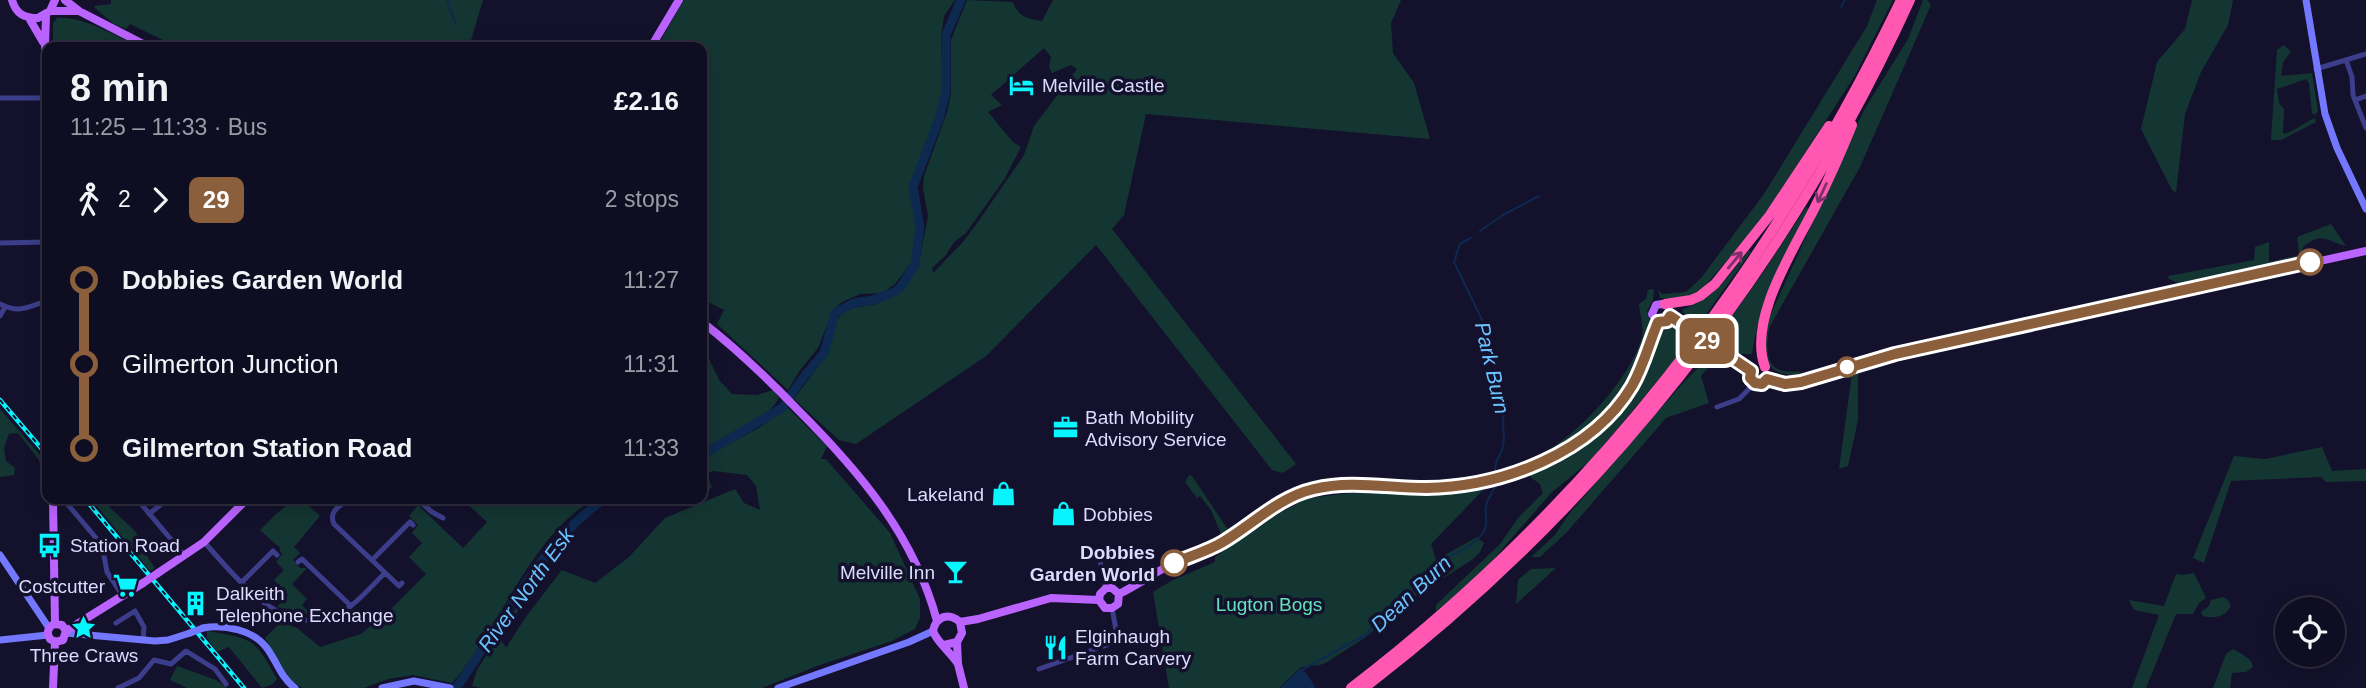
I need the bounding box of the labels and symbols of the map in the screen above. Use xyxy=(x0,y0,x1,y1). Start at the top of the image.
hotel icon: Melville Castle xyxy=(1008,71,1036,99)
place label: Melville Castle xyxy=(1042,75,1164,96)
one-way arrow xyxy=(1814,182,1828,203)
unlabelled marker xyxy=(2297,249,2323,275)
one-way arrow xyxy=(1727,251,1743,269)
line badge: 29 xyxy=(1676,318,1738,364)
water label: Park Burn xyxy=(1471,320,1514,416)
unlabelled marker xyxy=(1837,357,1857,377)
place label: Bath Mobility Advisory Service xyxy=(1085,407,1227,450)
office icon: Bath Mobility Advisory Service xyxy=(1051,414,1079,442)
shop icon: Lakeland xyxy=(990,480,1018,508)
place label: Lakeland xyxy=(907,484,984,505)
shop icon: Dobbies xyxy=(1049,500,1077,528)
place label: Dobbies xyxy=(1083,504,1153,525)
water label: River North Esk xyxy=(473,522,579,656)
bus stop icon: Station Road xyxy=(36,531,64,559)
place label: Station Road xyxy=(70,535,180,556)
place label: Dobbies Garden World xyxy=(1030,542,1155,585)
marker: Dobbies Garden World xyxy=(1161,550,1187,576)
water label: Dean Burn xyxy=(1366,551,1455,636)
bar icon: Melville Inn xyxy=(941,558,969,586)
place label: Melville Inn xyxy=(840,562,935,583)
supermarket icon: Costcutter xyxy=(111,572,139,600)
place label: Costcutter xyxy=(18,576,106,597)
place label: Dalkeith Telephone Exchange xyxy=(216,583,393,626)
building icon: Dalkeith Telephone Exchange xyxy=(182,590,210,618)
park label: Lugton Bogs xyxy=(1216,594,1322,615)
place icon: Three Craws xyxy=(70,613,98,641)
place label: Elginhaugh Farm Carvery xyxy=(1075,626,1192,669)
restaurant icon: Elginhaugh Farm Carvery xyxy=(1041,633,1069,661)
place label: Three Craws xyxy=(30,645,138,666)

